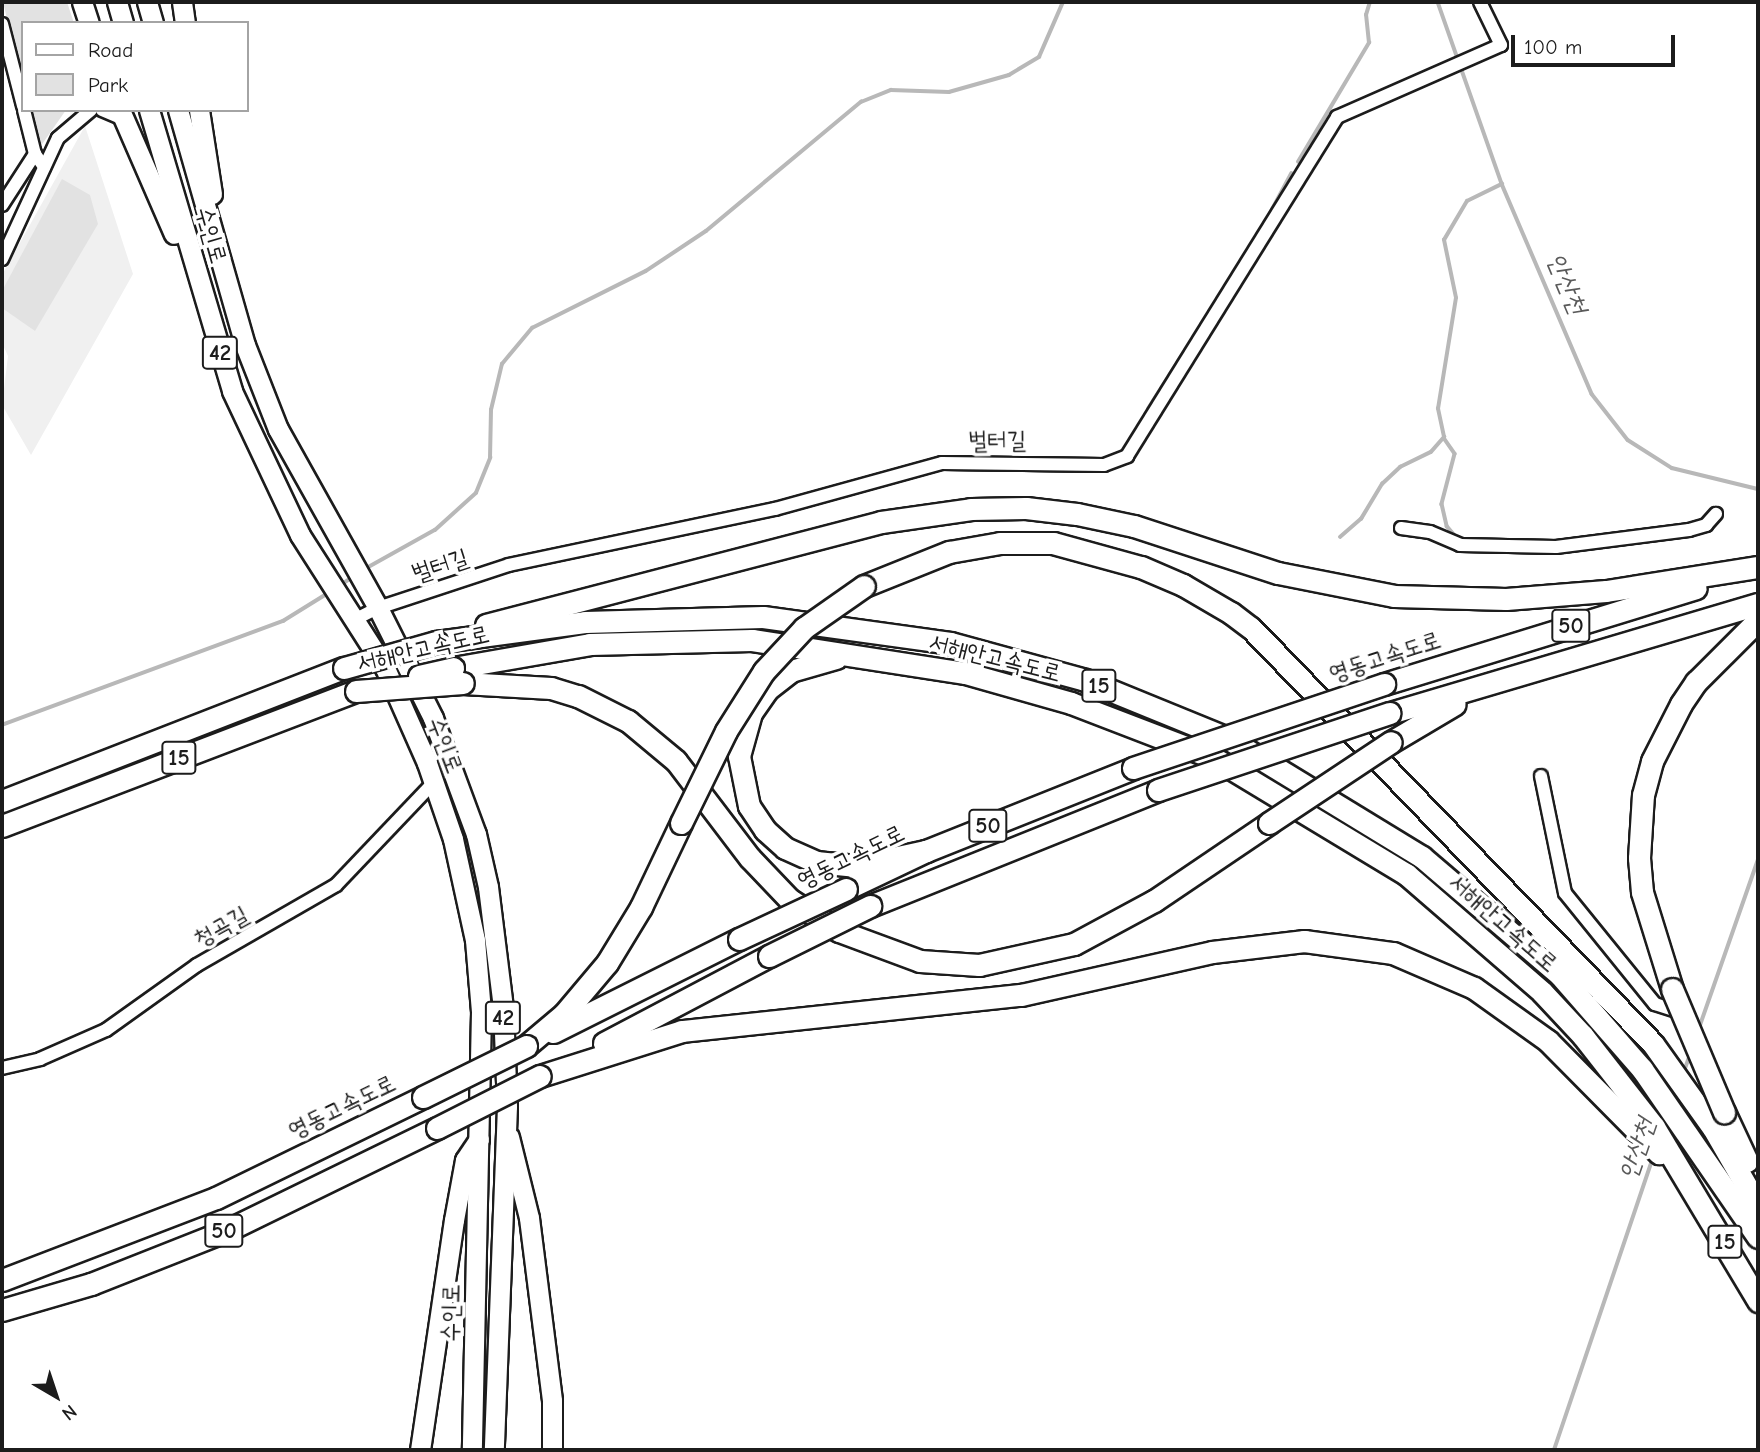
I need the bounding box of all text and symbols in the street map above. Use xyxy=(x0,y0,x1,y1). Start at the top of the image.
legend xyxy=(21,21,248,112)
scale bar xyxy=(1515,21,1680,65)
text: 100 m xyxy=(1524,35,1582,59)
text: Road xyxy=(88,38,133,62)
text: Park xyxy=(88,73,128,97)
street label: 수인로 xyxy=(189,203,233,267)
water label: 안산천 xyxy=(1539,249,1593,319)
road number: 42 xyxy=(201,334,239,372)
street label: 벌터길 xyxy=(968,426,1026,456)
street label: 벌터길 xyxy=(408,543,472,589)
road number: 50 xyxy=(1550,606,1592,646)
street label: 서해안고속도로 xyxy=(354,620,492,678)
street label: 영동고속도로 xyxy=(1325,625,1445,689)
street label: 서해안고속도로 xyxy=(926,628,1064,688)
road number: 15 xyxy=(1080,666,1118,706)
street label: 수인로 xyxy=(421,713,469,777)
road number: 15 xyxy=(160,738,198,778)
road number: 50 xyxy=(967,806,1009,846)
street label: 영동고속도로 xyxy=(793,819,909,895)
street label: 서해안고속도로 xyxy=(1443,868,1563,978)
street label: 청곡길 xyxy=(189,900,253,954)
road number: 42 xyxy=(484,998,522,1037)
street label: 영동고속도로 xyxy=(284,1069,400,1145)
water label: 안산천 xyxy=(1613,1114,1663,1184)
road number: 50 xyxy=(203,1212,245,1250)
road number: 15 xyxy=(1706,1222,1744,1261)
street label: 수인로 xyxy=(436,1284,466,1342)
north arrow xyxy=(21,1361,91,1431)
text: N xyxy=(57,1400,81,1425)

